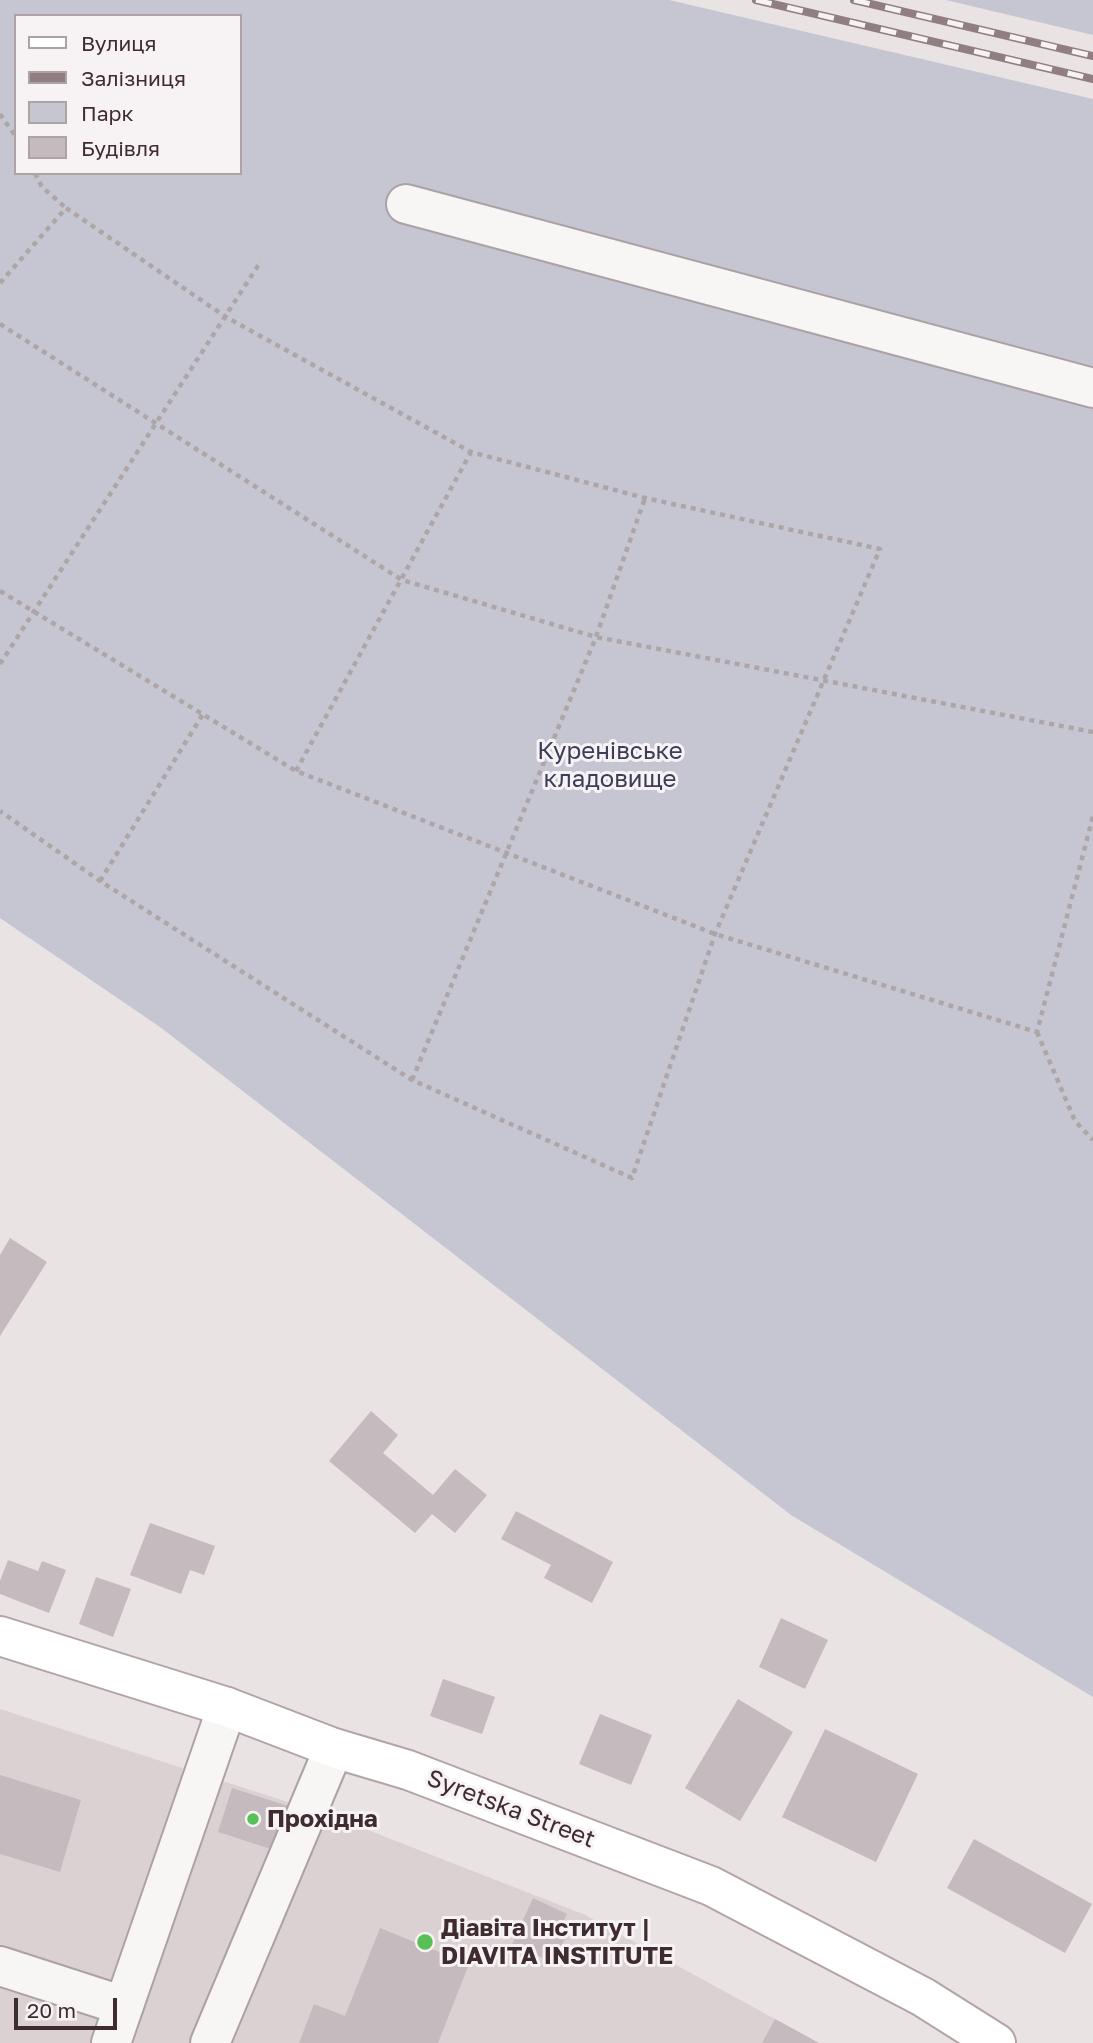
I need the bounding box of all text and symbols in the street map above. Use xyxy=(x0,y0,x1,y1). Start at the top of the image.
legend xyxy=(14,14,242,175)
text: Вулиця xyxy=(81,30,157,56)
text: Залізниця xyxy=(81,65,186,91)
text: Парк xyxy=(81,100,134,126)
text: Будівля xyxy=(81,135,160,161)
park label: Куренівське кладовище xyxy=(537,737,683,793)
street label: Syretska Street xyxy=(423,1764,599,1854)
place label: Прохідна xyxy=(267,1805,378,1833)
marker: Прохідна xyxy=(245,1811,261,1827)
place label: Діавіта Інститут | DIAVITA INSTITUTE xyxy=(441,1914,673,1970)
marker: Діавіта Інститут | DIAVITA INSTITUTE xyxy=(415,1932,435,1952)
scale bar xyxy=(18,1983,121,2027)
text: 20 m xyxy=(27,1997,76,2023)

